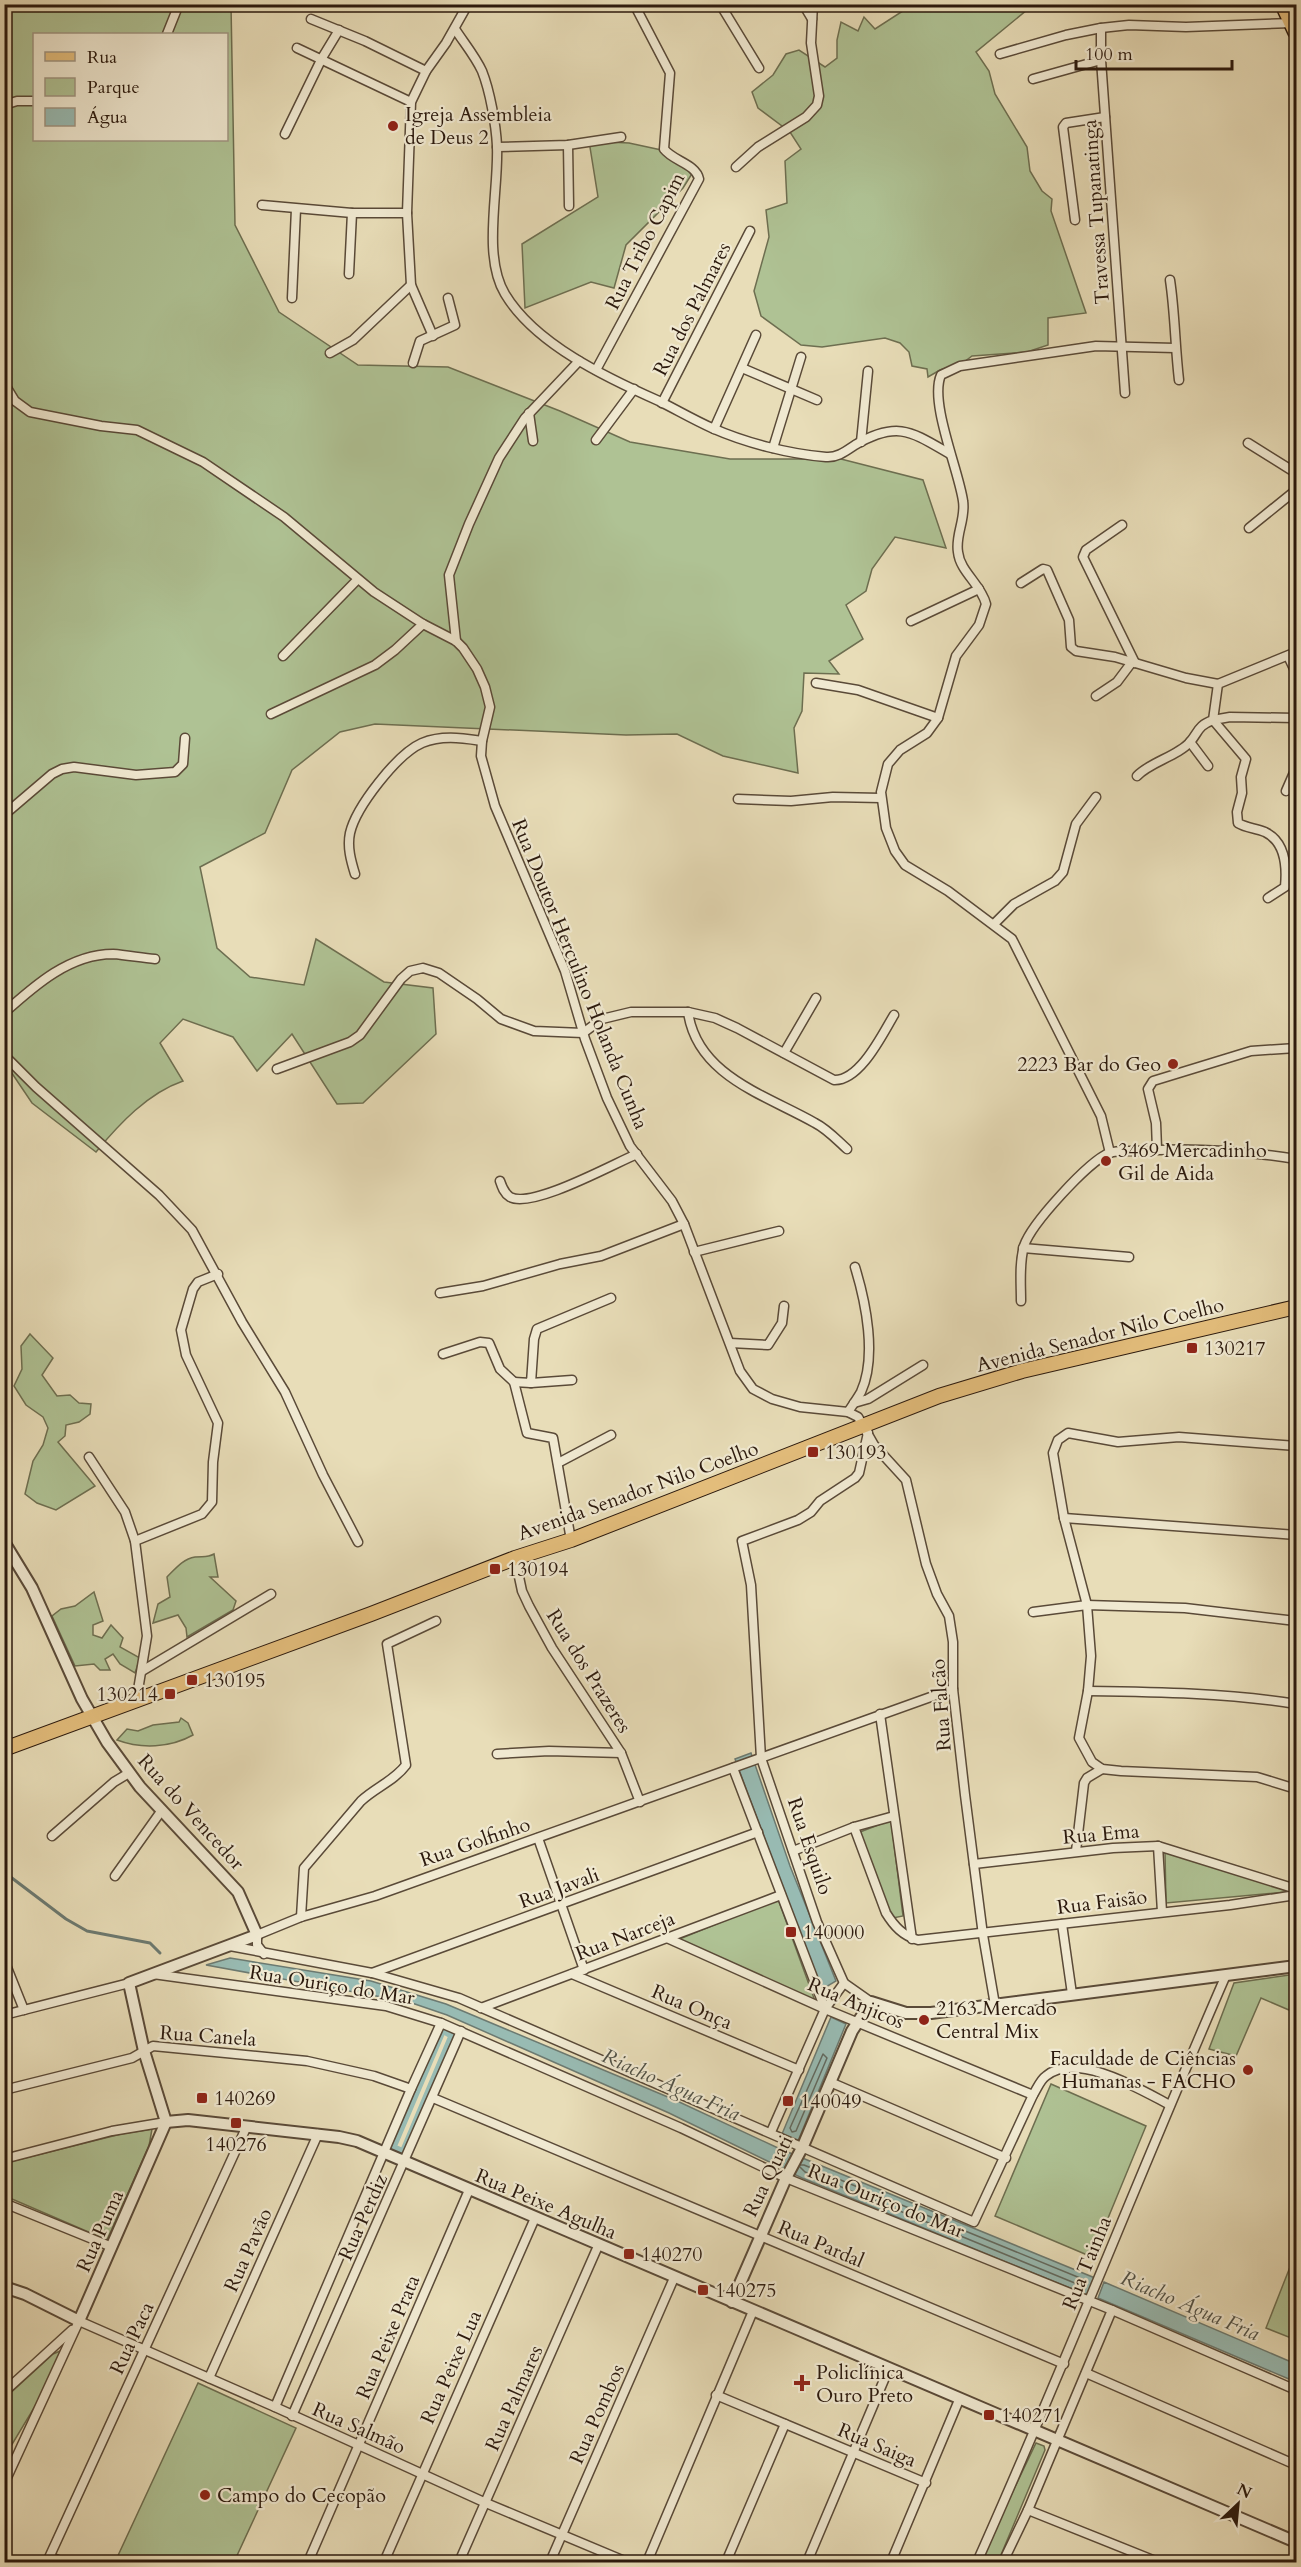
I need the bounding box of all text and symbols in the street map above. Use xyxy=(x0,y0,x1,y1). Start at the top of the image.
legend xyxy=(33,33,228,141)
scale bar xyxy=(1076,33,1232,71)
text: 100 m xyxy=(1085,42,1133,67)
text: Rua xyxy=(87,45,117,70)
text: Parque xyxy=(87,75,140,100)
place label: Igreja Assembleia de Deus 2 xyxy=(405,101,552,151)
text: Água xyxy=(87,105,128,130)
street label: Travessa Tupanatinga xyxy=(1076,118,1116,305)
marker: Igreja Assembleia de Deus 2 xyxy=(386,119,400,133)
street label: Rua Tribo Capim xyxy=(599,168,691,314)
street label: Rua dos Palmares xyxy=(647,238,737,380)
street label: Rua Doutor Herculino Holanda Cunha xyxy=(505,815,655,1134)
place label: 2223 Bar do Geo xyxy=(1017,1051,1161,1078)
marker: 2223 Bar do Geo xyxy=(1166,1057,1180,1071)
place label: 3469 Mercadinho Gil de Aida xyxy=(1118,1137,1267,1187)
marker: 3469 Mercadinho Gil de Aida xyxy=(1099,1154,1113,1168)
street label: Avenida Senador Nilo Coelho xyxy=(973,1291,1227,1379)
place label: 130217 xyxy=(1204,1335,1265,1362)
marker: 130217 xyxy=(1185,1341,1199,1355)
street label: Avenida Senador Nilo Coelho xyxy=(514,1435,762,1547)
place label: 130193 xyxy=(825,1439,886,1466)
marker: 130193 xyxy=(806,1445,820,1459)
place label: 130194 xyxy=(507,1556,568,1583)
marker: 130194 xyxy=(488,1562,502,1576)
street label: Rua dos Prazeres xyxy=(540,1604,638,1738)
street label: Rua Falcão xyxy=(924,1658,958,1752)
place label: 130195 xyxy=(204,1667,265,1694)
marker: 130195 xyxy=(185,1673,199,1687)
place label: 130214 xyxy=(97,1681,158,1708)
marker: 130214 xyxy=(163,1687,177,1701)
street label: Rua do Vencedor xyxy=(132,1748,251,1876)
street label: Rua Esquilo xyxy=(781,1794,839,1898)
street label: Rua Golfinho xyxy=(416,1810,534,1873)
street label: Rua Ema xyxy=(1062,1817,1141,1851)
street label: Rua Javali xyxy=(515,1861,603,1915)
street label: Rua Faisão xyxy=(1055,1883,1149,1921)
street label: Rua Narceja xyxy=(571,1905,679,1967)
place label: 140000 xyxy=(803,1919,864,1946)
marker: 140000 xyxy=(784,1925,798,1939)
street label: Rua Ouriço do Mar xyxy=(247,1959,417,2012)
street label: Rua Anjicos xyxy=(804,1971,908,2035)
street label: Rua Onça xyxy=(647,1978,737,2036)
place label: 2163 Mercado Central Mix xyxy=(936,1995,1057,2045)
marker: 2163 Mercado Central Mix xyxy=(917,2013,931,2027)
street label: Rua Canela xyxy=(159,2019,258,2053)
water label: Riacho Água Fria xyxy=(597,2042,745,2128)
place label: Faculdade de Ciências Humanas - FACHO xyxy=(1050,2045,1236,2095)
marker: Faculdade de Ciências Humanas - FACHO xyxy=(1241,2063,1255,2077)
place label: 140269 xyxy=(214,2085,275,2112)
place label: 140049 xyxy=(800,2088,861,2115)
marker: 140269 xyxy=(195,2091,209,2105)
marker: 140049 xyxy=(781,2094,795,2108)
marker: 140276 xyxy=(229,2116,243,2130)
street label: Rua Quati xyxy=(737,2130,800,2221)
place label: 140276 xyxy=(205,2131,267,2158)
street label: Rua Ouriço do Mar xyxy=(804,2157,969,2245)
street label: Rua Peixe Agulha xyxy=(471,2162,621,2246)
street label: Rua Perdiz xyxy=(332,2169,394,2265)
street label: Rua Puma xyxy=(70,2185,130,2276)
street label: Rua Pavão xyxy=(218,2204,278,2296)
street label: Rua Tainha xyxy=(1056,2212,1118,2314)
street label: Rua Pardal xyxy=(774,2214,868,2274)
place label: 140270 xyxy=(641,2241,702,2268)
marker: 140270 xyxy=(622,2247,636,2261)
water label: Riacho Água Fria xyxy=(1116,2264,1264,2348)
street label: Rua Peixe Prata xyxy=(350,2270,426,2403)
place label: 140275 xyxy=(715,2277,776,2304)
marker: 140275 xyxy=(696,2283,710,2297)
street label: Rua Paca xyxy=(103,2297,161,2379)
street label: Rua Peixe Lua xyxy=(414,2306,488,2428)
street label: Rua Palmares xyxy=(479,2341,549,2455)
place label: Policlínica Ouro Preto xyxy=(816,2359,913,2409)
street label: Rua Pombos xyxy=(563,2360,631,2468)
marker: Policlínica Ouro Preto xyxy=(793,2374,811,2392)
street label: Rua Salmão xyxy=(308,2396,410,2461)
place label: 140271 xyxy=(1001,2402,1062,2429)
marker: 140271 xyxy=(982,2408,996,2422)
street label: Rua Saiga xyxy=(834,2416,921,2474)
north arrow xyxy=(1208,2474,1268,2534)
text: N xyxy=(1233,2478,1255,2504)
place label: Campo do Cecopão xyxy=(217,2482,386,2509)
marker: Campo do Cecopão xyxy=(198,2488,212,2502)

